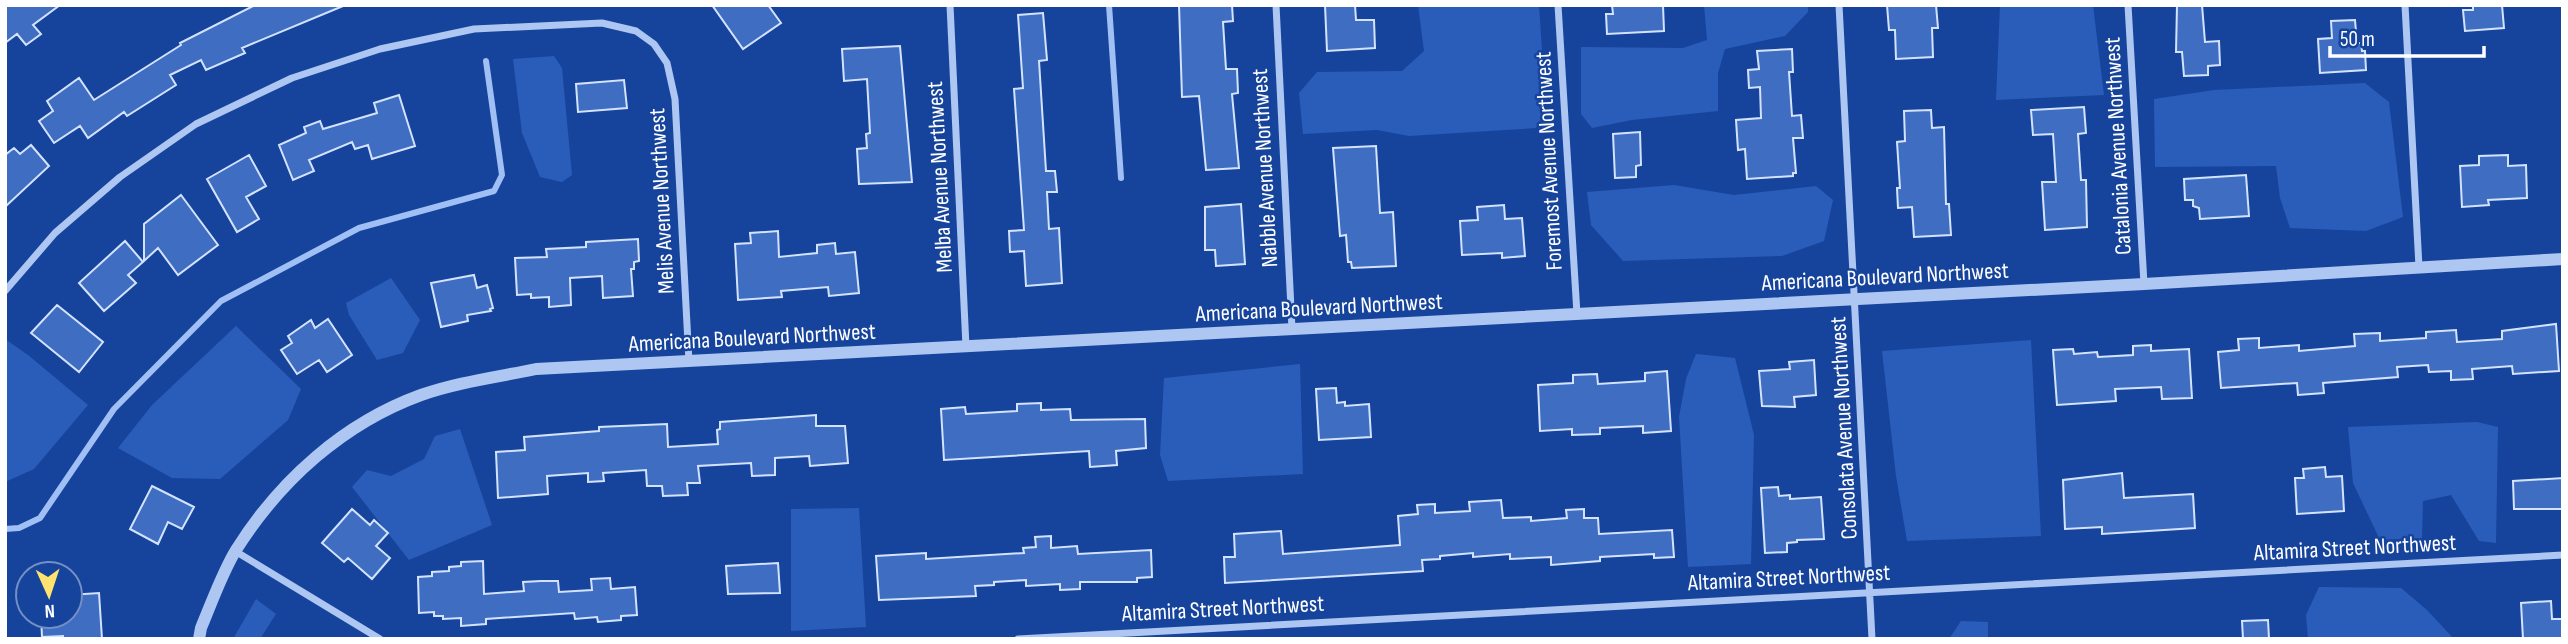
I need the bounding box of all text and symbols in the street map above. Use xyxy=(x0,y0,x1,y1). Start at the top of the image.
scale bar xyxy=(2330,14,2484,58)
text: 50 m xyxy=(2340,27,2375,52)
street label: Catalonia Avenue Northwest xyxy=(2098,36,2138,256)
street label: Foremost Avenue Northwest xyxy=(1529,51,1569,271)
street label: Nabble Avenue Northwest xyxy=(1246,68,1284,268)
street label: Melba Avenue Northwest xyxy=(921,81,959,273)
street label: Melis Avenue Northwest xyxy=(643,107,681,295)
street label: Americana Boulevard Northwest xyxy=(1760,257,2009,298)
street label: Americana Boulevard Northwest xyxy=(1194,288,1443,329)
street label: Consolata Avenue Northwest xyxy=(1824,316,1864,540)
street label: Americana Boulevard Northwest xyxy=(627,318,876,359)
street label: Altamira Street Northwest xyxy=(2252,529,2457,567)
street label: Altamira Street Northwest xyxy=(1686,559,1891,597)
north arrow xyxy=(14,560,84,630)
street label: Altamira Street Northwest xyxy=(1120,590,1325,628)
text: N xyxy=(44,599,55,622)

